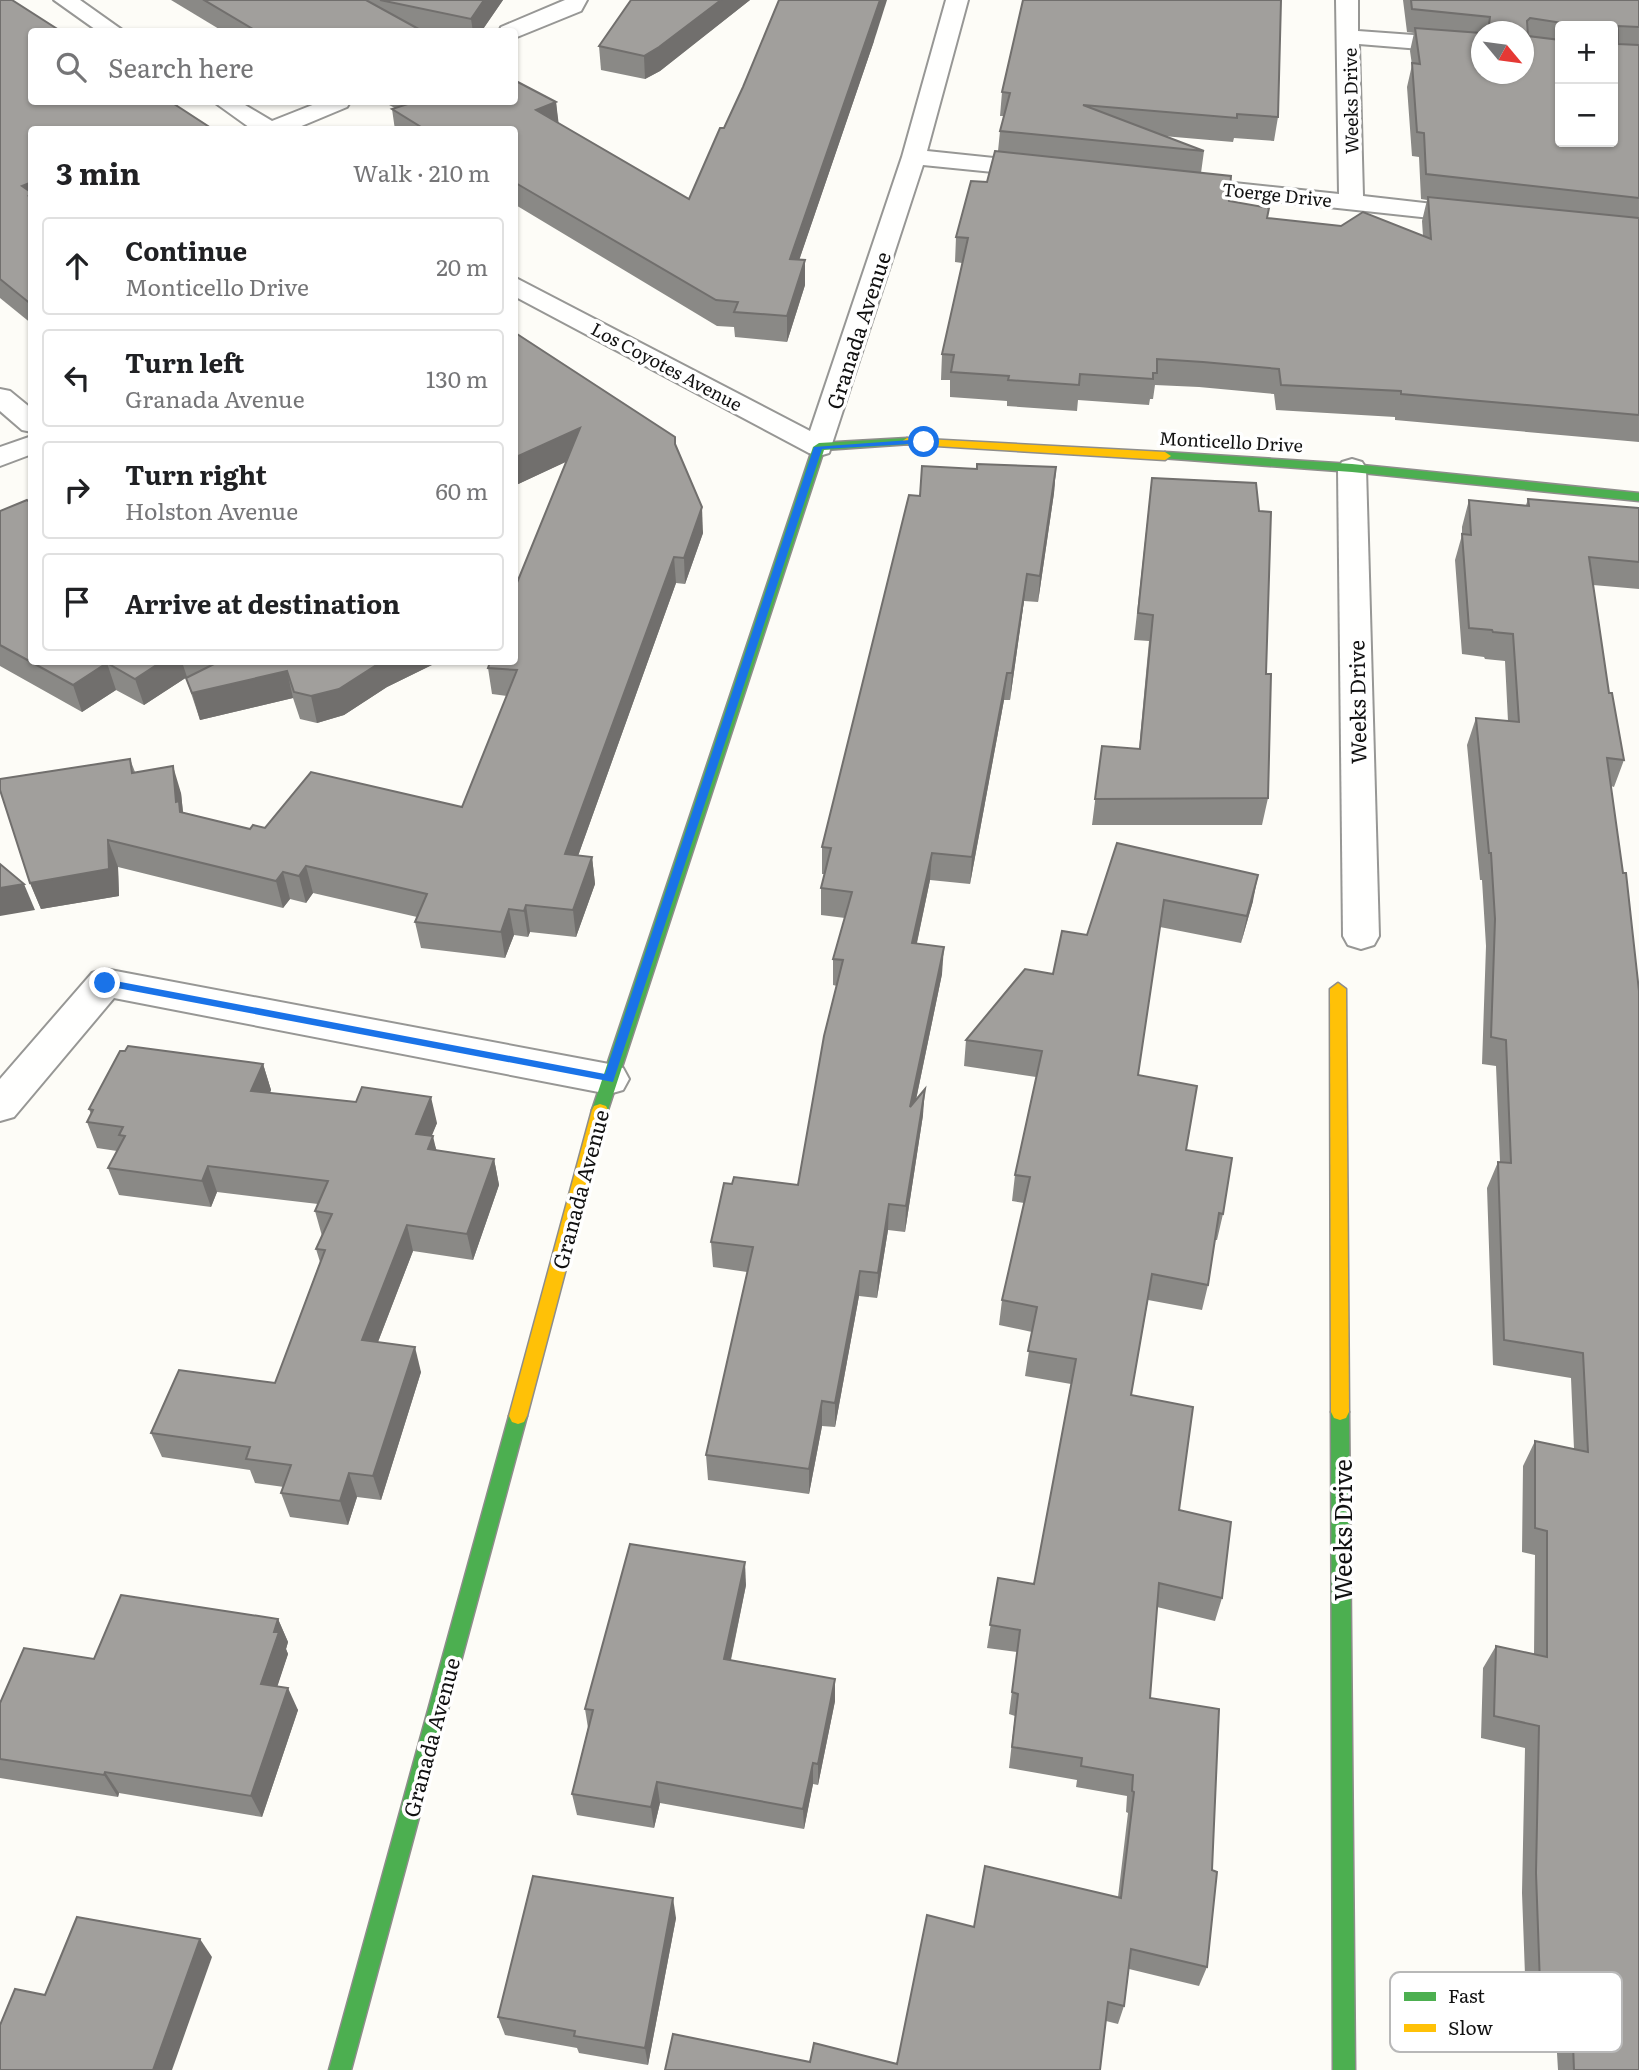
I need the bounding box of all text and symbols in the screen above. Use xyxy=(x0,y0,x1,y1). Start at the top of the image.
north arrow xyxy=(1471,21,1534,84)
map controls xyxy=(1555,21,1618,147)
button: + xyxy=(1555,21,1618,84)
search box xyxy=(28,28,518,105)
text: Search here xyxy=(108,47,254,86)
icon: search xyxy=(52,48,90,86)
street label: Weeks Drive xyxy=(1336,48,1364,154)
button: − xyxy=(1555,84,1618,147)
text: 3 min xyxy=(56,150,140,194)
text: Walk · 210 m xyxy=(353,155,490,189)
street label: Toerge Drive xyxy=(1221,175,1333,213)
text: Continue xyxy=(125,230,247,269)
icon: ahead xyxy=(58,247,96,285)
street label: Granada Avenue xyxy=(817,247,897,413)
text: 20 m xyxy=(436,249,488,283)
text: Monticello Drive xyxy=(125,269,309,303)
street label: Los Coyotes Avenue xyxy=(587,315,747,417)
text: Turn left xyxy=(125,342,244,381)
icon: left xyxy=(58,359,96,397)
text: 130 m xyxy=(426,361,488,395)
text: Granada Avenue xyxy=(125,381,305,415)
street label: Monticello Drive xyxy=(1158,424,1304,458)
route start xyxy=(908,426,939,457)
text: Turn right xyxy=(125,454,267,493)
icon: right xyxy=(58,471,96,509)
text: 60 m xyxy=(435,473,488,507)
text: Holston Avenue xyxy=(125,493,298,527)
icon: arrive xyxy=(58,583,96,621)
text: Arrive at destination xyxy=(125,583,400,622)
street label: Weeks Drive xyxy=(1339,640,1373,764)
route end xyxy=(89,967,120,998)
street label: Granada Avenue xyxy=(543,1106,615,1272)
street label: Weeks Drive xyxy=(1324,1459,1359,1601)
street label: Granada Avenue xyxy=(394,1654,466,1820)
legend xyxy=(1390,1972,1622,2052)
text: Fast xyxy=(1448,1981,1485,2009)
text: Slow xyxy=(1448,2013,1493,2041)

